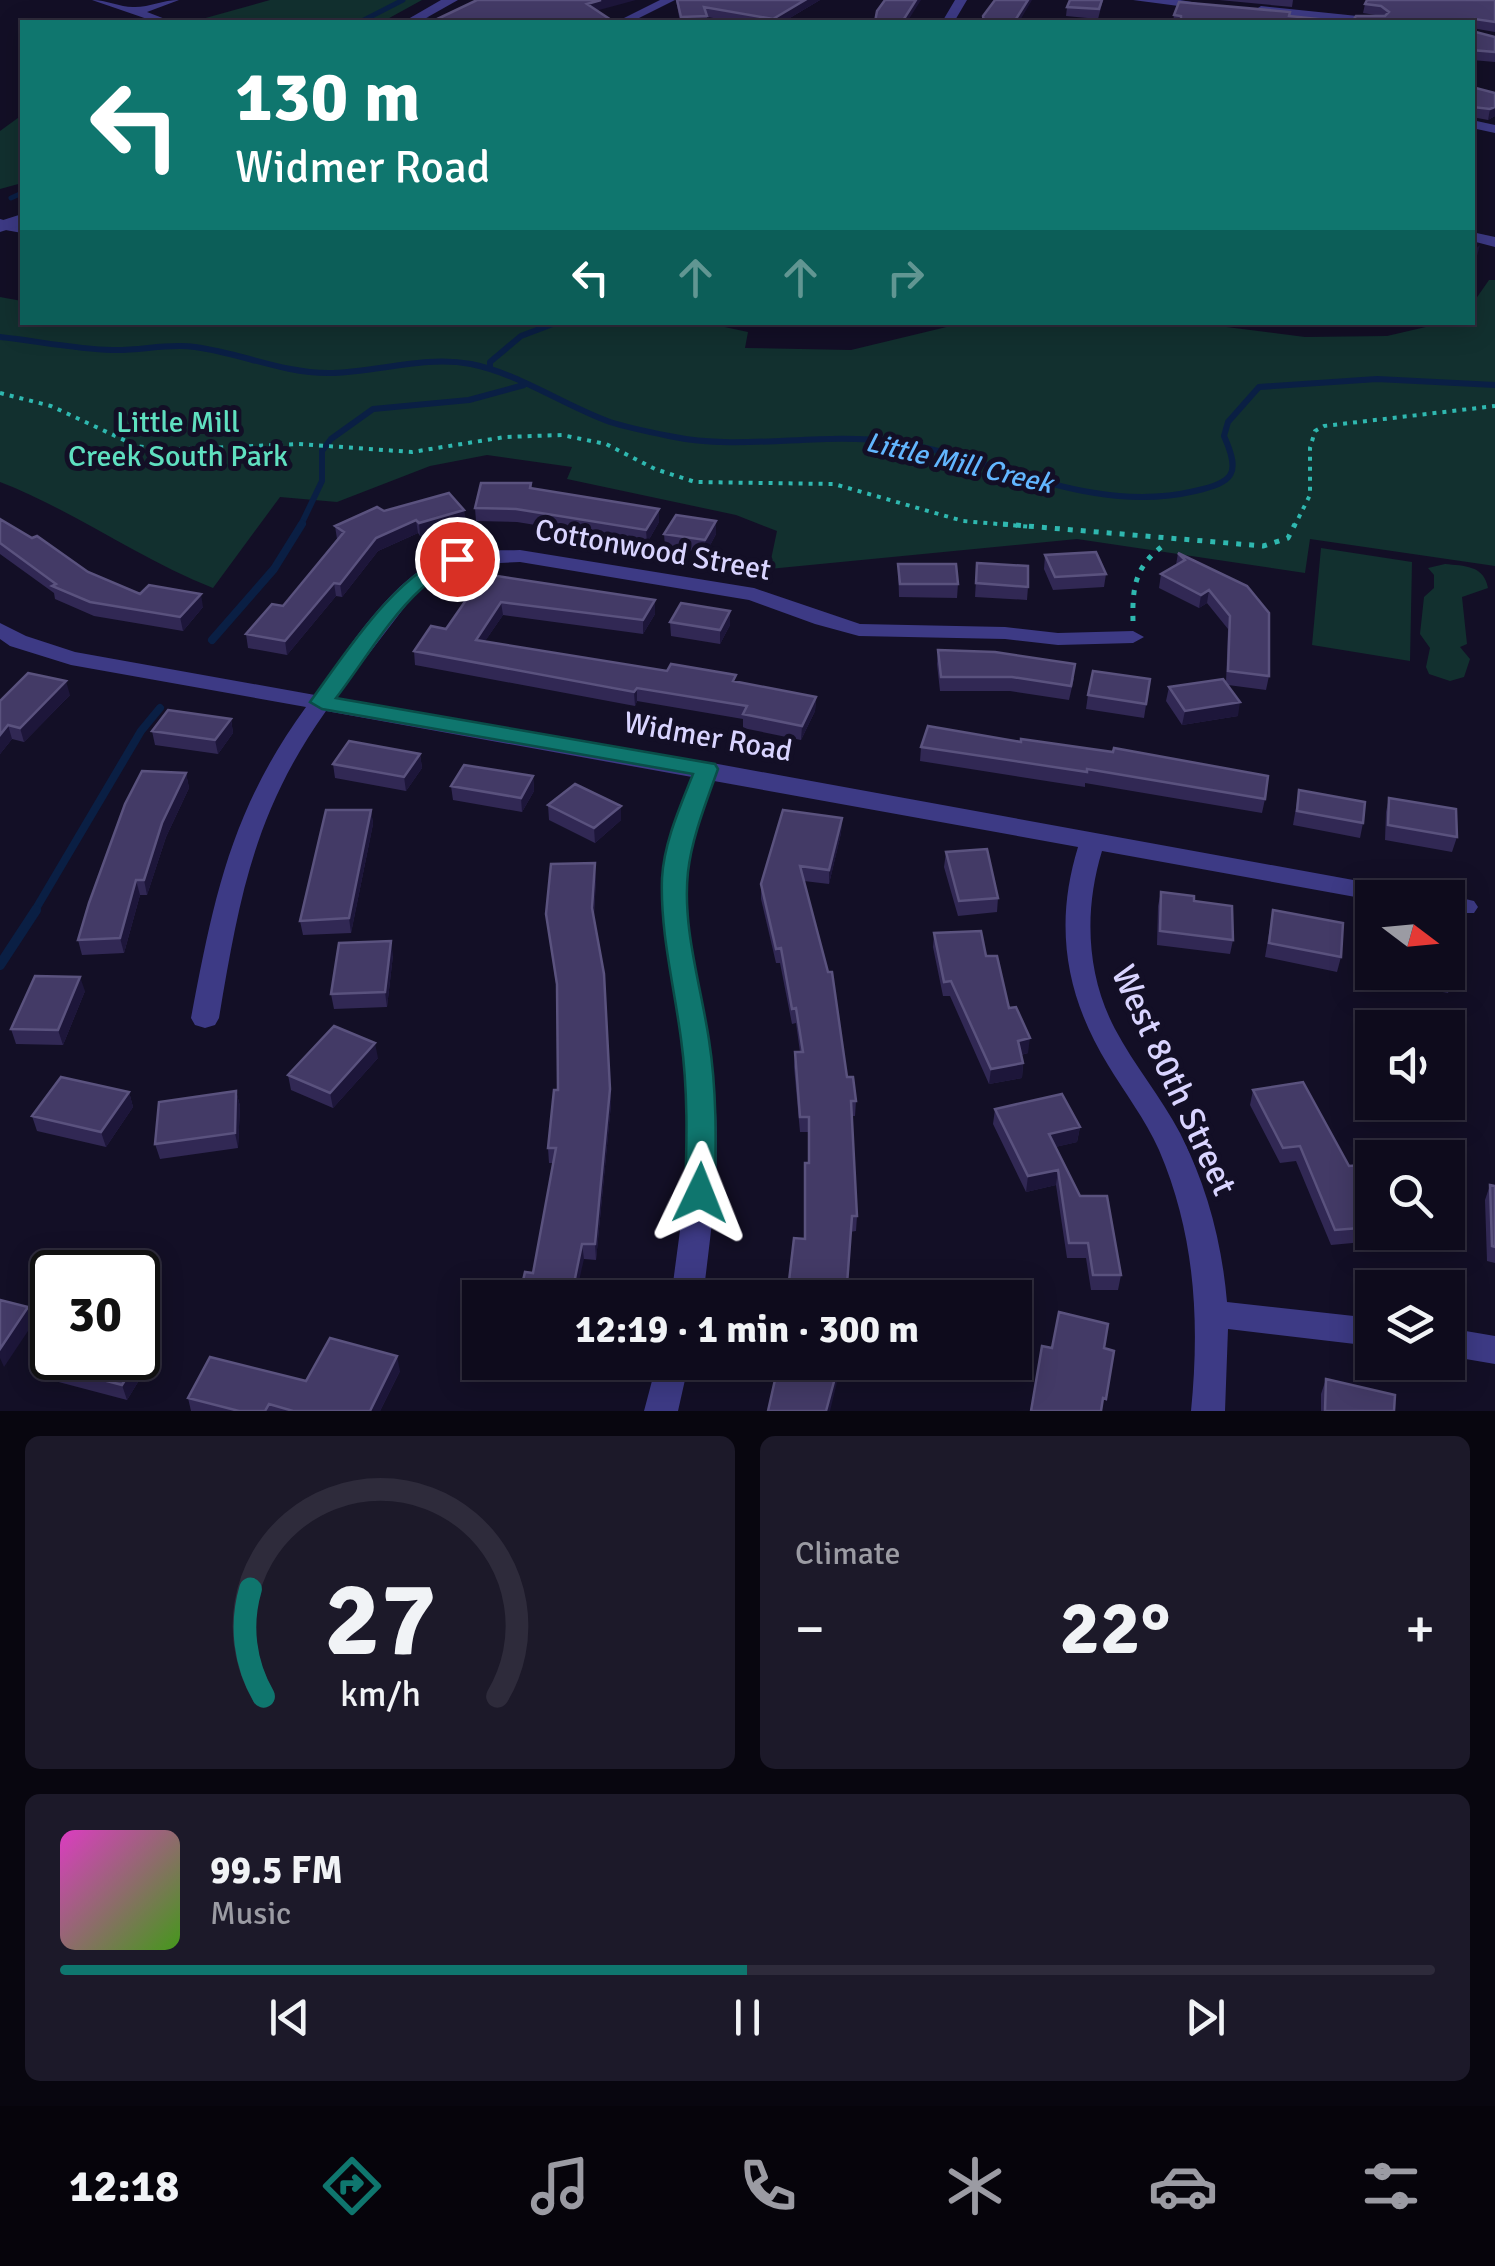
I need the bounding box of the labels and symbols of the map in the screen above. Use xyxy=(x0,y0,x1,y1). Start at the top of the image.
park label: Little Mill Creek South Park xyxy=(68,404,288,475)
water label: Little Mill Creek xyxy=(862,425,1059,502)
street label: Cottonwood Street xyxy=(532,511,774,589)
pin xyxy=(415,517,500,602)
street label: Widmer Road xyxy=(621,704,795,770)
north arrow xyxy=(1355,880,1465,990)
street label: West 80th Street xyxy=(1102,958,1246,1202)
position arrow xyxy=(648,1141,752,1245)
speed limit sign: 30 xyxy=(30,1250,160,1380)

